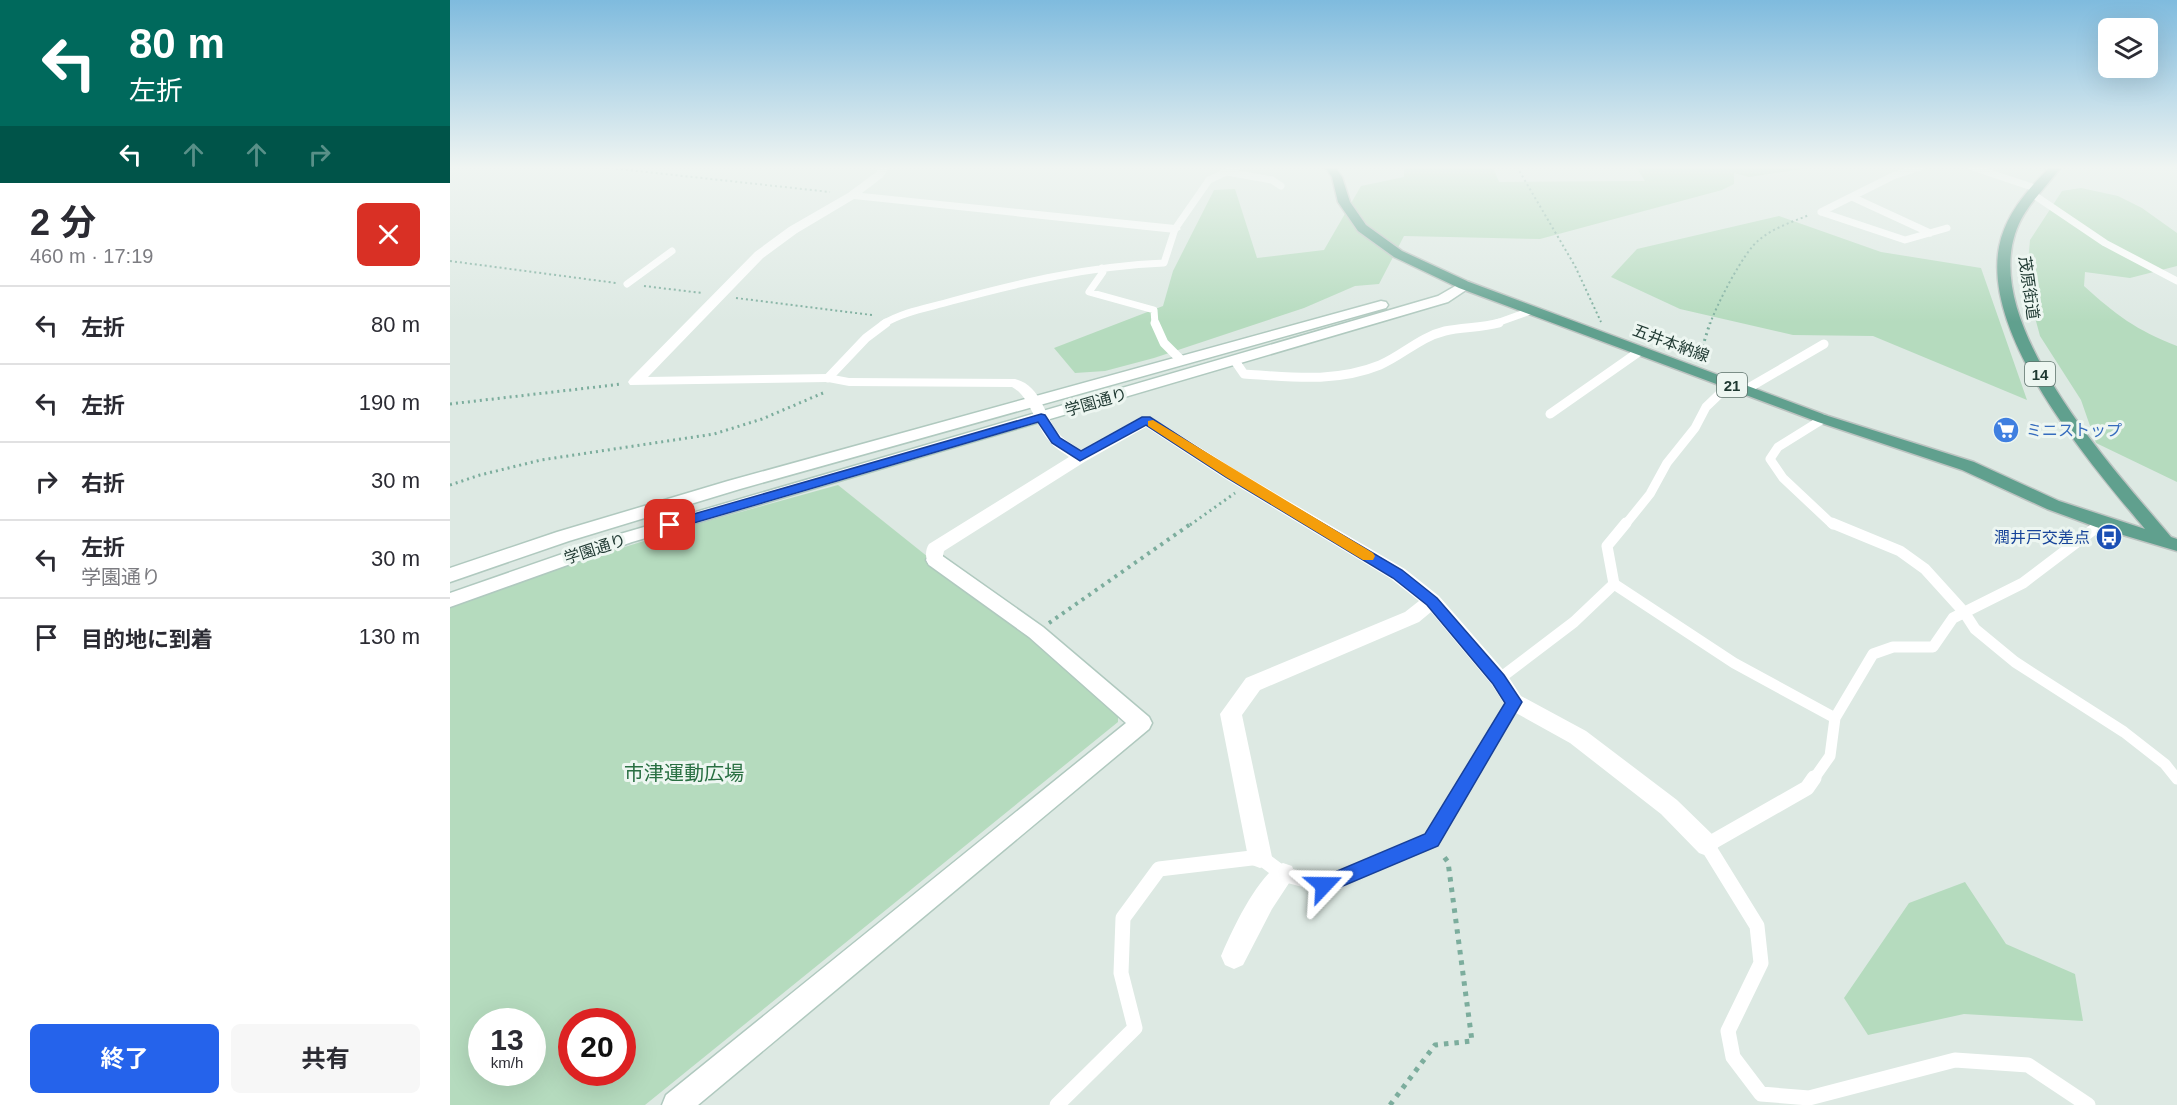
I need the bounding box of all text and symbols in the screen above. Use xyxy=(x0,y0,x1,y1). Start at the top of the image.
map controls xyxy=(2098,18,2158,78)
button: layers xyxy=(2098,18,2158,78)
text: 80 m xyxy=(129,20,225,67)
icon: left xyxy=(30,24,108,102)
text: 左折 xyxy=(129,76,183,106)
icon: left xyxy=(114,138,147,171)
icon: ahead xyxy=(177,138,210,171)
icon: ahead xyxy=(240,138,273,171)
icon: right xyxy=(303,138,336,171)
text: 2 分 xyxy=(30,202,96,243)
button: close xyxy=(357,203,420,266)
text: 460 m · 17:19 xyxy=(30,245,153,267)
street label: 茂原街道 xyxy=(2016,255,2042,321)
icon: left xyxy=(30,309,63,342)
text: 80 m xyxy=(371,312,420,337)
text: 左折 xyxy=(81,315,125,340)
street label: 五井本納線 xyxy=(1630,321,1712,365)
road number: 14 xyxy=(2025,362,2055,386)
road number: 21 xyxy=(1717,373,1747,397)
street label: 学園通り xyxy=(1063,385,1129,419)
icon: left xyxy=(30,387,63,420)
text: 190 m xyxy=(359,390,420,415)
text: 左折 xyxy=(81,393,125,418)
supermarket icon: ミニストップ xyxy=(1991,415,2021,445)
place label: ミニストップ xyxy=(2026,422,2122,439)
icon: right xyxy=(30,465,63,498)
text: 30 m xyxy=(371,468,420,493)
text: 右折 xyxy=(81,471,125,496)
pin xyxy=(644,499,695,550)
icon: arrive xyxy=(653,508,686,541)
bus stop icon: 潤井戸交差点 xyxy=(2094,522,2124,552)
place label: 潤井戸交差点 xyxy=(1994,529,2090,546)
street label: 学園通り xyxy=(562,531,628,567)
text: 左折 xyxy=(81,535,125,560)
icon: left xyxy=(30,543,63,576)
text: 30 m xyxy=(371,546,420,571)
text: 学園通り xyxy=(81,566,161,588)
icon: arrive xyxy=(30,621,63,654)
text: 130 m xyxy=(359,624,420,649)
text: 目的地に到着 xyxy=(81,627,213,652)
park label: 市津運動広場 xyxy=(624,762,744,784)
position arrow xyxy=(1292,853,1356,917)
speed limit sign: 20 xyxy=(558,1008,636,1086)
text: 13 xyxy=(490,1023,524,1056)
button: 終了 xyxy=(30,1024,219,1093)
button: 共有 xyxy=(231,1024,420,1093)
text: km/h xyxy=(491,1054,523,1071)

